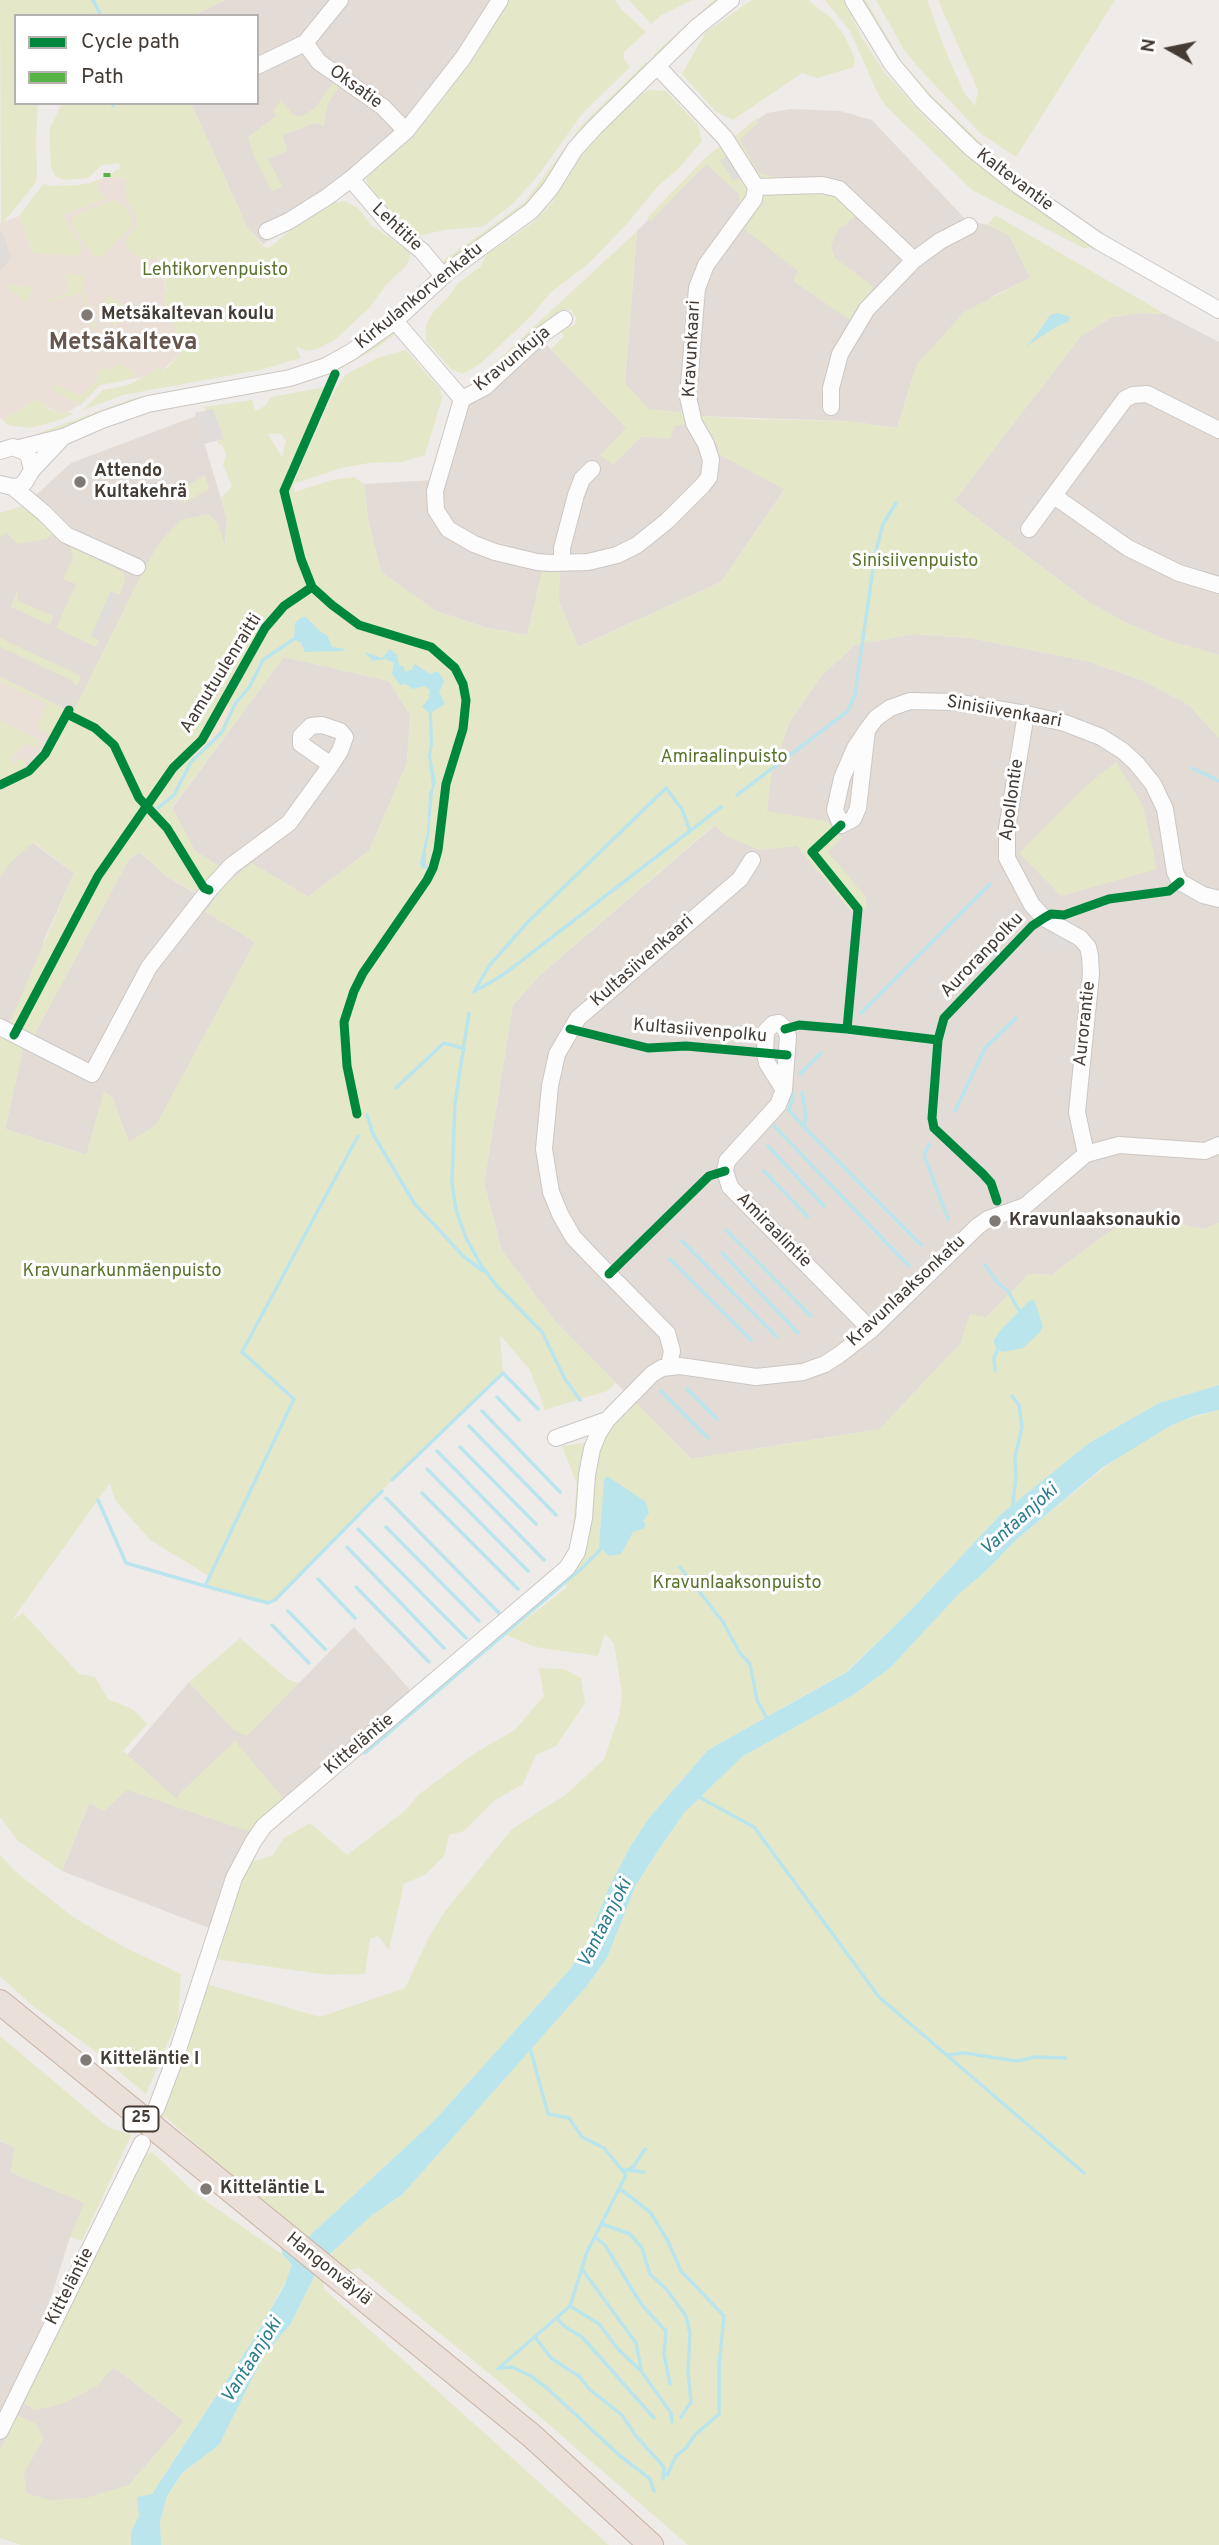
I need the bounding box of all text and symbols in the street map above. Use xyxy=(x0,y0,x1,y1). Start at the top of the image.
legend xyxy=(14,14,259,105)
north arrow xyxy=(1135,14,1205,84)
text: Cycle path xyxy=(81,29,180,56)
text: N xyxy=(1136,37,1162,54)
street label: Oksatie xyxy=(324,61,386,115)
text: Path xyxy=(81,64,124,91)
street label: Kaltevantie xyxy=(971,145,1057,217)
street label: Lehtitie xyxy=(366,199,426,257)
street label: Kirkulankorvenkatu xyxy=(352,239,488,355)
park label: Lehtikorvenpuisto xyxy=(142,260,288,282)
street label: Kravunkaari xyxy=(680,300,706,398)
place label: Metsäkaltevan koulu xyxy=(101,304,274,326)
marker: Metsäkaltevan koulu xyxy=(79,307,95,323)
street label: Kravunkuja xyxy=(471,323,555,397)
district label: Metsäkalteva xyxy=(49,330,197,358)
place label: Attendo Kultakehrä xyxy=(94,461,187,504)
marker: Attendo Kultakehrä xyxy=(72,474,88,490)
park label: Sinisiivenpuisto xyxy=(852,551,978,573)
street label: Aamutuulenraitti xyxy=(177,610,267,738)
street label: Sinisiivenkaari xyxy=(945,692,1063,734)
park label: Amiraalinpuisto xyxy=(660,747,788,769)
street label: Apollontie xyxy=(997,758,1029,842)
street label: Auroranpolku xyxy=(937,909,1029,1003)
street label: Kultasiivenkaari xyxy=(587,911,699,1013)
street label: Aurorantie xyxy=(1071,980,1101,1068)
street label: Kultasiivenpolku xyxy=(632,1015,768,1049)
street label: Amiraalintie xyxy=(731,1189,815,1273)
place label: Kravunlaaksonaukio xyxy=(1009,1210,1181,1232)
marker: Kravunlaaksonaukio xyxy=(987,1213,1003,1229)
street label: Kravunlaaksonkatu xyxy=(843,1232,971,1352)
park label: Kravunarkunmäenpuisto xyxy=(23,1261,221,1283)
water label: Vantaanjoki xyxy=(976,1480,1064,1562)
park label: Kravunlaaksonpuisto xyxy=(653,1573,821,1595)
street label: Kitteläntie xyxy=(321,1710,399,1780)
water label: Vantaanjoki xyxy=(574,1876,638,1972)
place label: Kitteläntie I xyxy=(100,2049,199,2071)
marker: Kitteläntie I xyxy=(78,2052,94,2068)
road number: 25 xyxy=(124,2106,158,2132)
place label: Kitteläntie L xyxy=(220,2178,324,2200)
marker: Kitteläntie L xyxy=(198,2181,214,2197)
street label: Hangonväylä xyxy=(281,2229,375,2311)
street label: Kitteläntie xyxy=(42,2245,100,2329)
water label: Vantaanjoki xyxy=(218,2314,288,2408)

